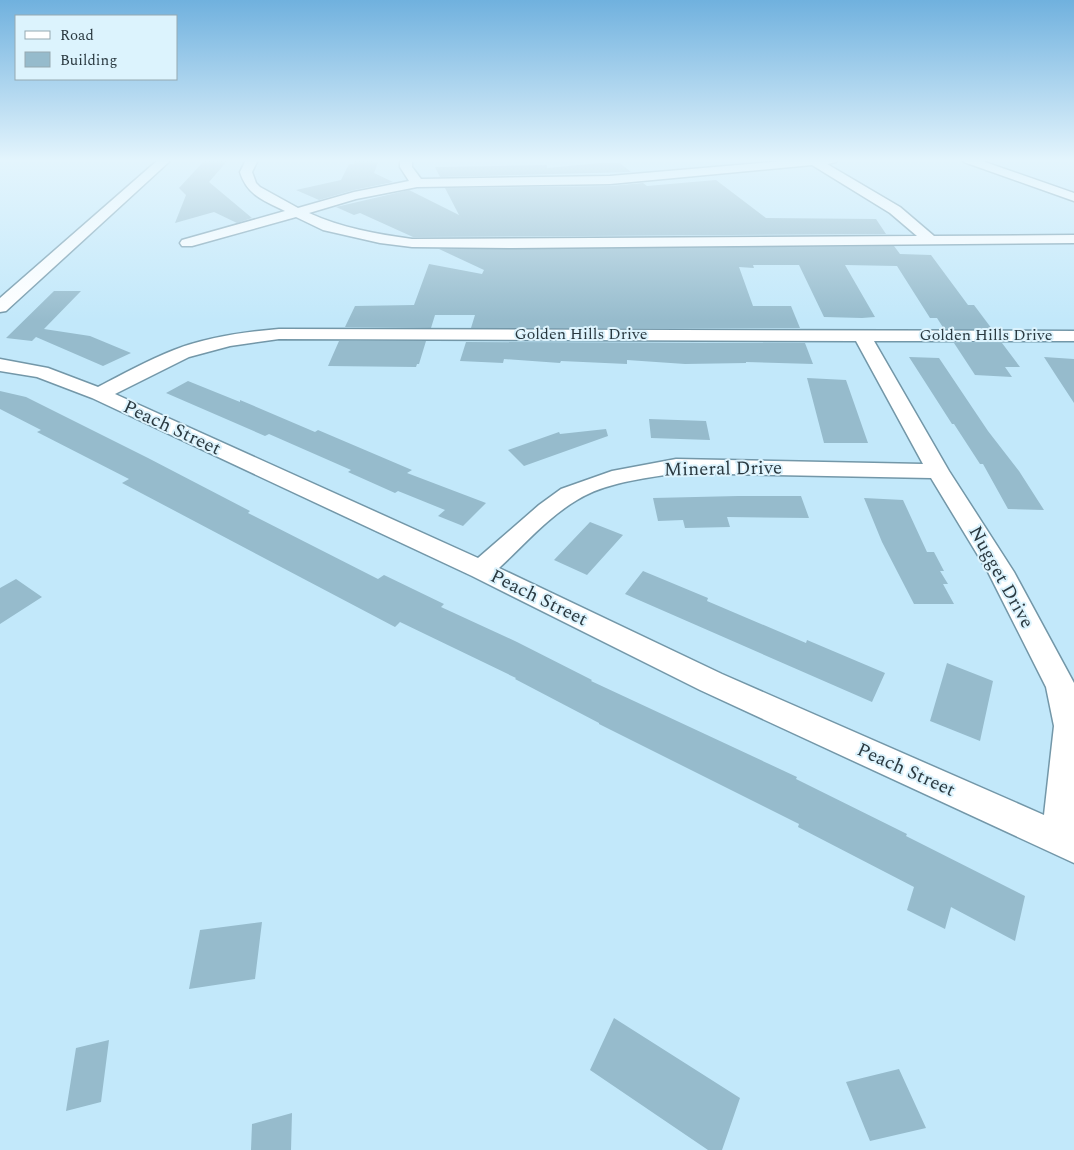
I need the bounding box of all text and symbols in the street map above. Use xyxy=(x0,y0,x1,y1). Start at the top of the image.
legend xyxy=(15,15,178,80)
text: Road xyxy=(60,24,94,47)
text: Building xyxy=(60,49,117,72)
street label: Golden Hills Drive xyxy=(514,322,648,346)
street label: Golden Hills Drive xyxy=(919,323,1053,347)
street label: Peach Street xyxy=(118,393,226,463)
street label: Mineral Drive xyxy=(664,453,782,485)
street label: Nugget Drive xyxy=(961,520,1041,634)
street label: Peach Street xyxy=(485,562,593,634)
street label: Peach Street xyxy=(852,735,960,805)

